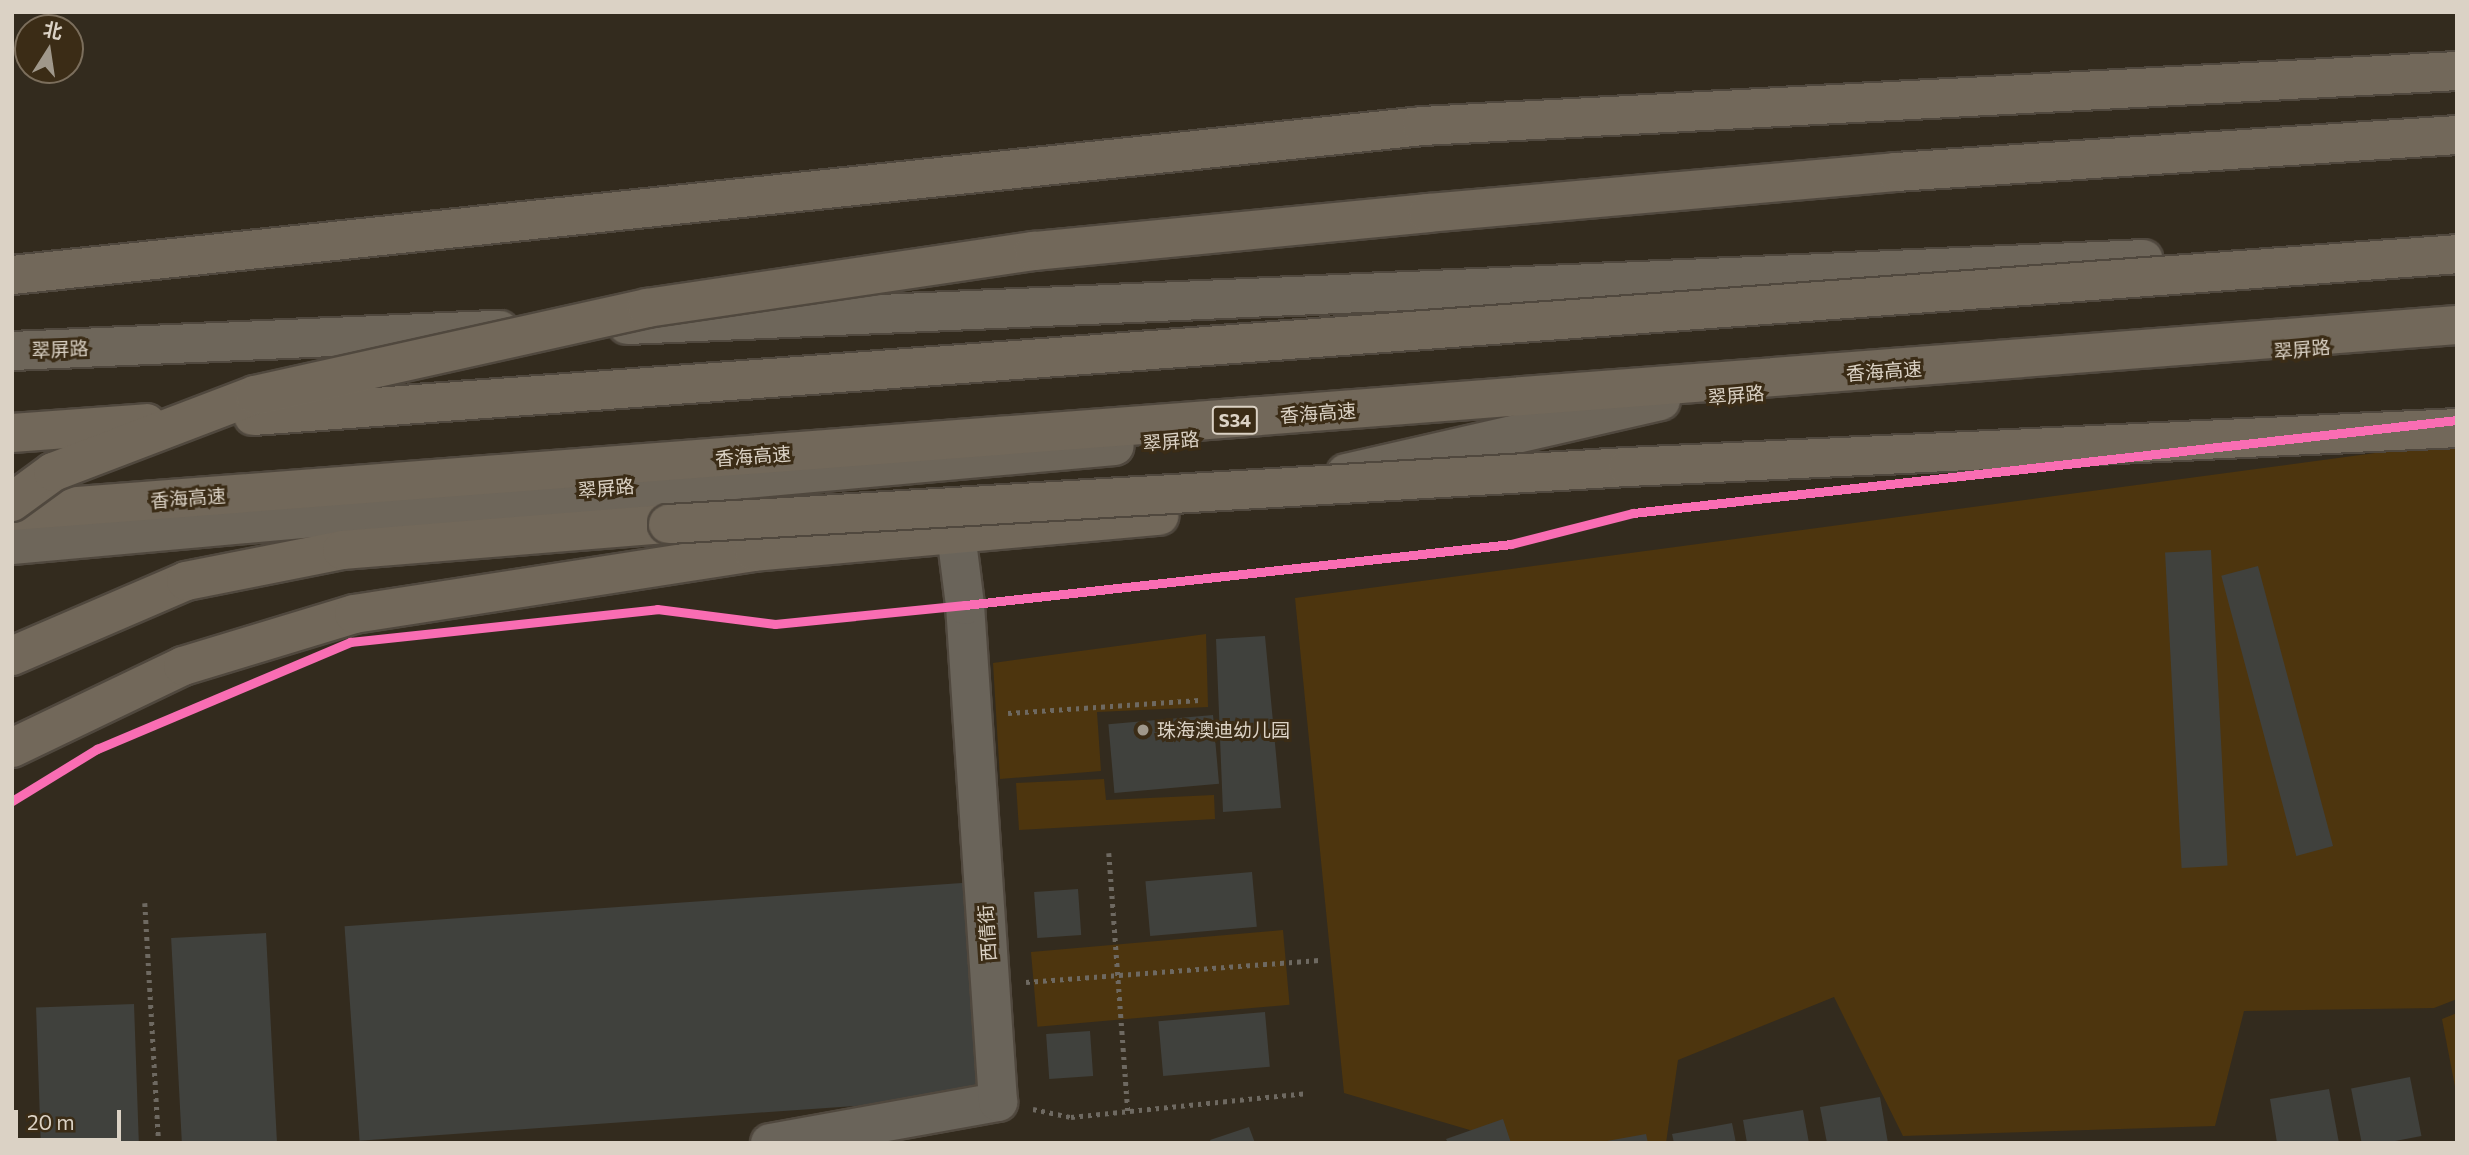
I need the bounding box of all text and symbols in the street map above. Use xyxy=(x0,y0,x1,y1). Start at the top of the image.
north arrow xyxy=(14,14,84,84)
text: 北 xyxy=(41,17,65,43)
street label: 翠屏路 xyxy=(2273,335,2331,363)
street label: 翠屏路 xyxy=(31,337,89,361)
street label: 香海高速 xyxy=(1845,357,1923,385)
street label: 翠屏路 xyxy=(1707,381,1765,409)
street label: 香海高速 xyxy=(1279,399,1357,427)
road number: S34 xyxy=(1210,406,1260,434)
street label: 翠屏路 xyxy=(1142,427,1200,455)
street label: 香海高速 xyxy=(714,442,792,470)
street label: 翠屏路 xyxy=(577,474,635,502)
street label: 香海高速 xyxy=(149,484,227,512)
place label: 珠海澳迪幼儿园 xyxy=(1157,719,1290,741)
marker: 珠海澳迪幼儿园 xyxy=(1135,722,1151,738)
street label: 西倩街 xyxy=(974,904,1000,962)
scale bar xyxy=(18,1096,124,1140)
text: 20 m xyxy=(27,1109,75,1134)

